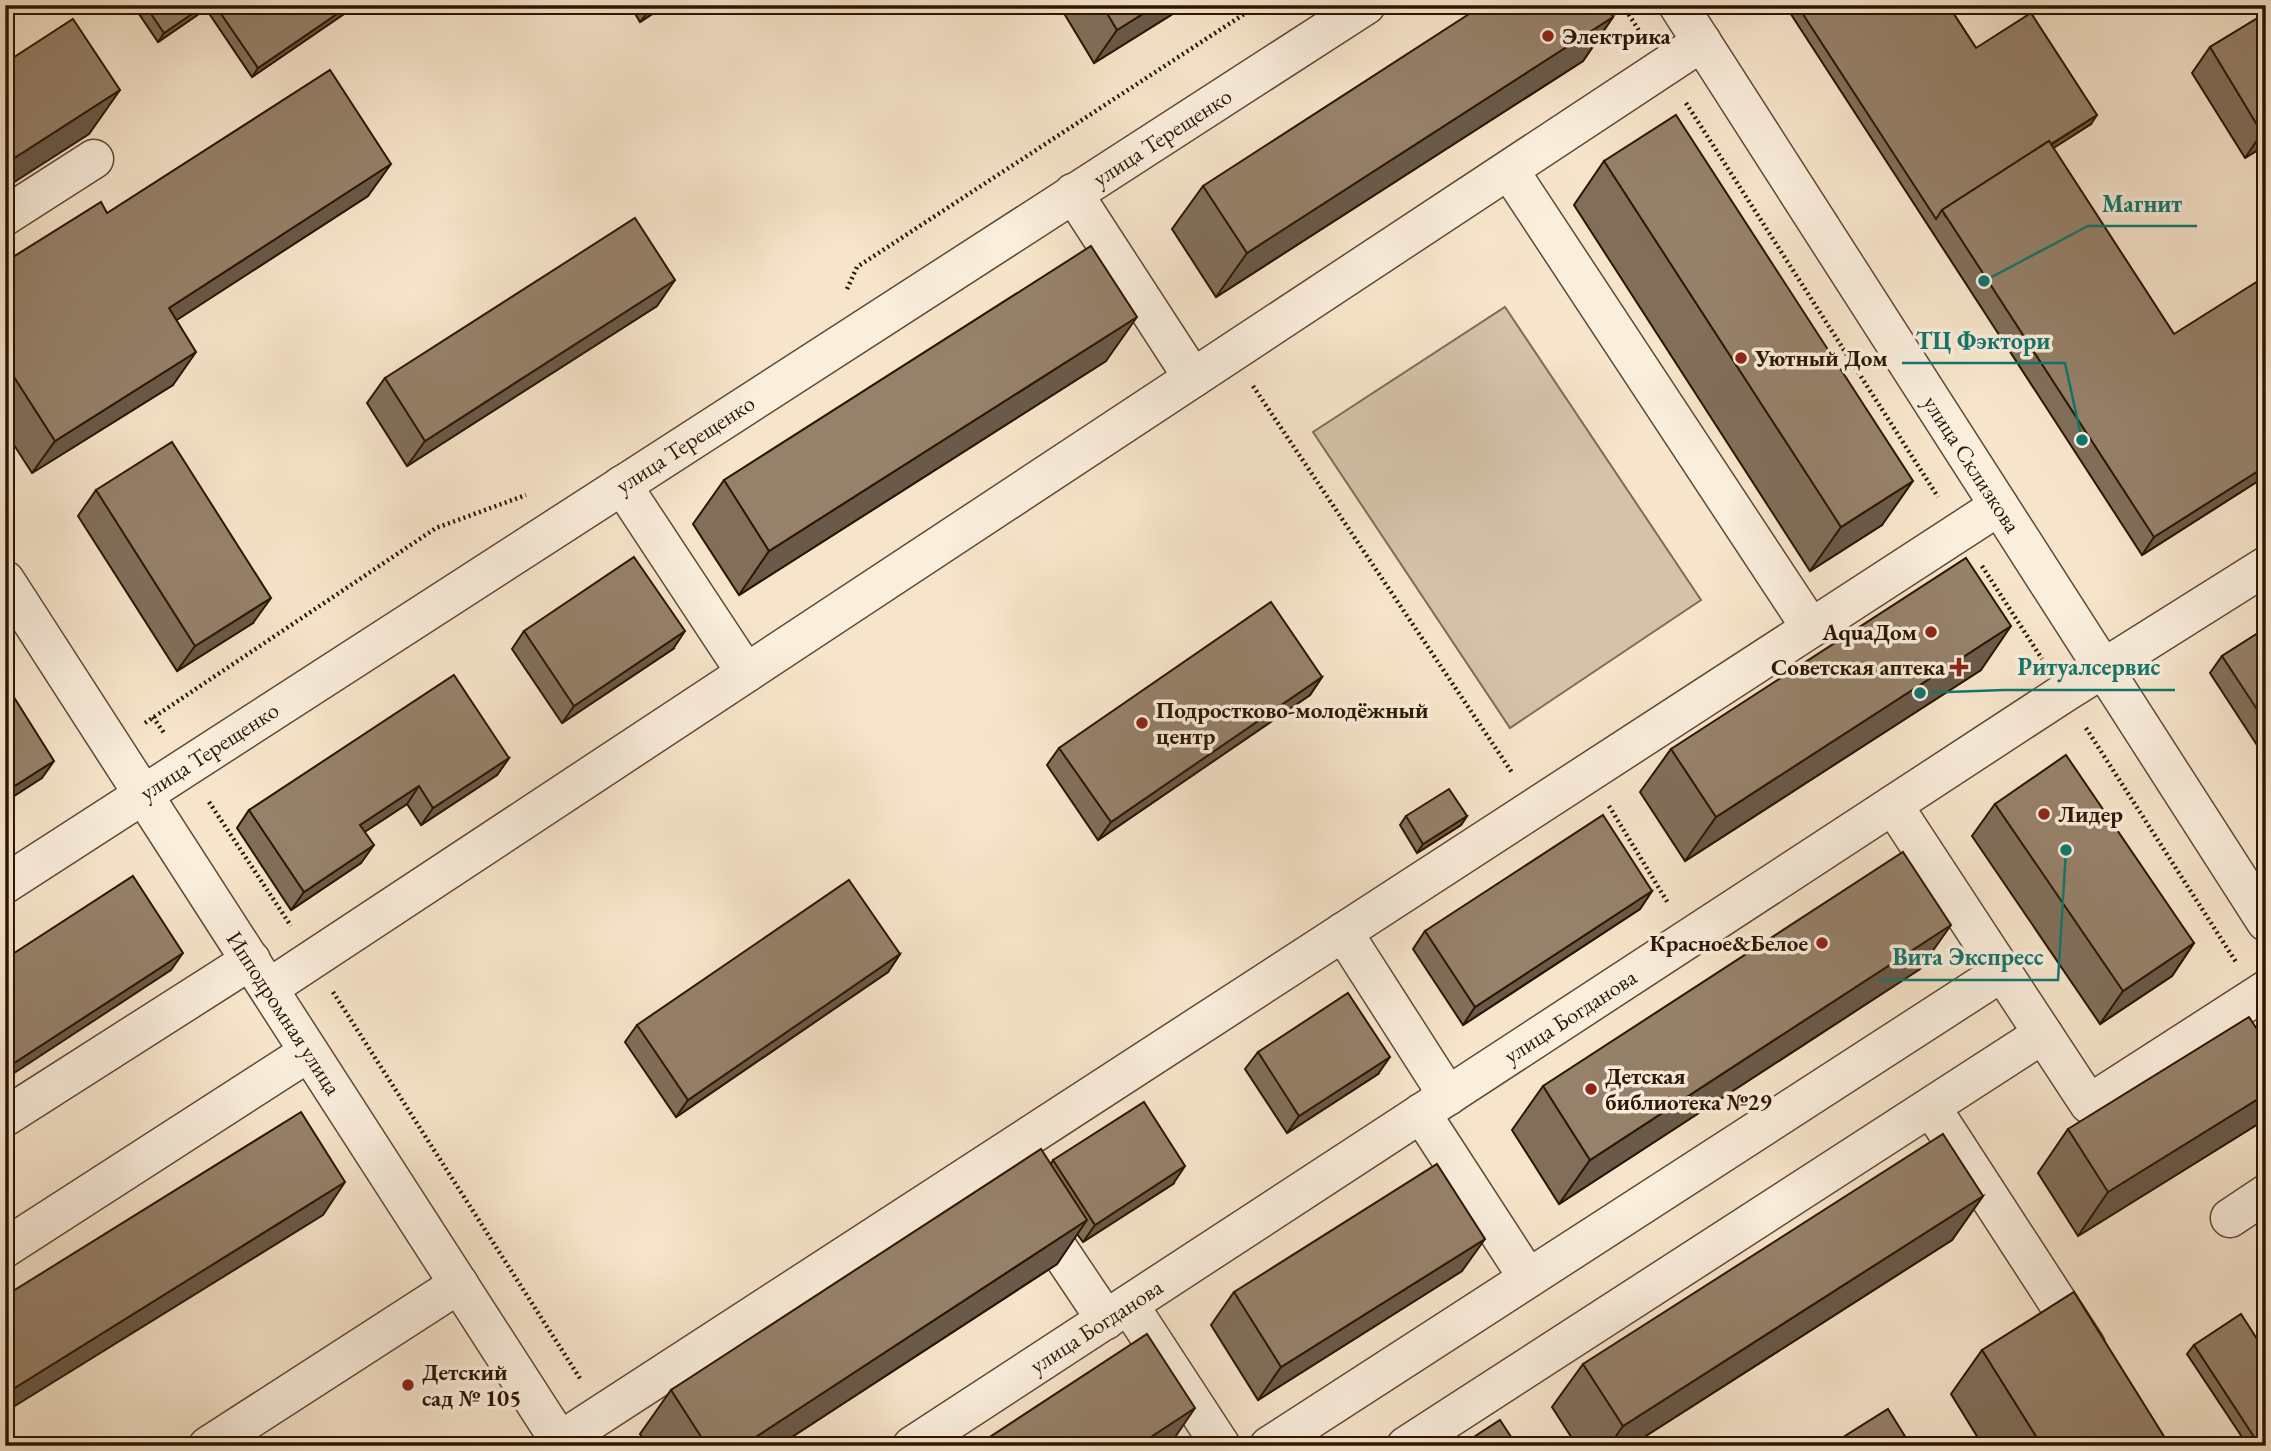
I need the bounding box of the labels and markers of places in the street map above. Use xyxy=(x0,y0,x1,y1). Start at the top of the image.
place label: Электрика xyxy=(1562,21,1672,51)
marker: Электрика xyxy=(1540,28,1556,44)
callout: Магнит xyxy=(2088,181,2197,226)
callout: ТЦ Фэктори xyxy=(1902,318,2065,363)
place label: Уютный Дом xyxy=(1754,343,1888,373)
marker: Уютный Дом xyxy=(1733,350,1749,366)
place label: AquaДом xyxy=(1821,617,1917,647)
marker: AquaДом xyxy=(1923,624,1939,640)
callout: Ритуалсервис xyxy=(2004,645,2175,690)
place label: Советская аптека xyxy=(1771,652,1946,682)
marker: Советская аптека xyxy=(1951,659,1967,675)
place label: Подростково-молодёжный центр xyxy=(1156,695,1429,751)
marker: Подростково-молодёжный центр xyxy=(1134,715,1150,731)
place label: Лидер xyxy=(2058,799,2123,829)
marker: Лидер xyxy=(2036,806,2052,822)
place label: Красное&Белое xyxy=(1650,928,1808,958)
marker: Красное&Белое xyxy=(1814,935,1830,951)
callout: Вита Экспресс xyxy=(1879,935,2058,980)
place label: Детская библиотека №29 xyxy=(1605,1061,1772,1117)
marker: Детская библиотека №29 xyxy=(1583,1081,1599,1097)
place label: Детский сад № 105 xyxy=(422,1357,521,1413)
marker: Детский сад № 105 xyxy=(400,1377,416,1393)

